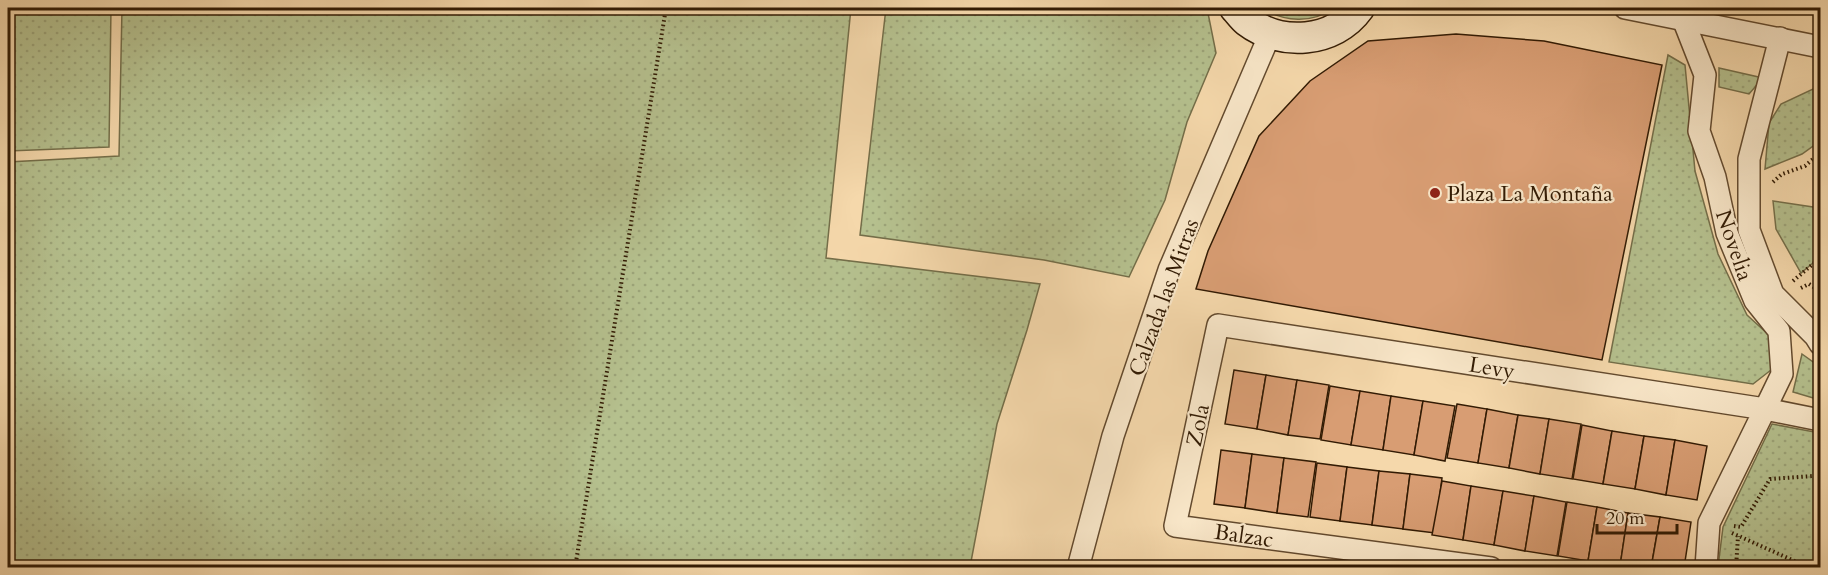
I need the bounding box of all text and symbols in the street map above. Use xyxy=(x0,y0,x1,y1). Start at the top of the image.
place label: Plaza La Montaña xyxy=(1447,179,1613,209)
marker: Plaza La Montaña xyxy=(1428,186,1442,200)
street label: Novelia xyxy=(1708,206,1760,285)
street label: Calzada las Mitras xyxy=(1122,214,1206,380)
street label: Levy xyxy=(1467,350,1517,386)
street label: Zola xyxy=(1179,401,1217,449)
scale bar xyxy=(1597,497,1676,535)
text: 20 m xyxy=(1606,506,1645,531)
street label: Balzac xyxy=(1212,517,1275,555)

